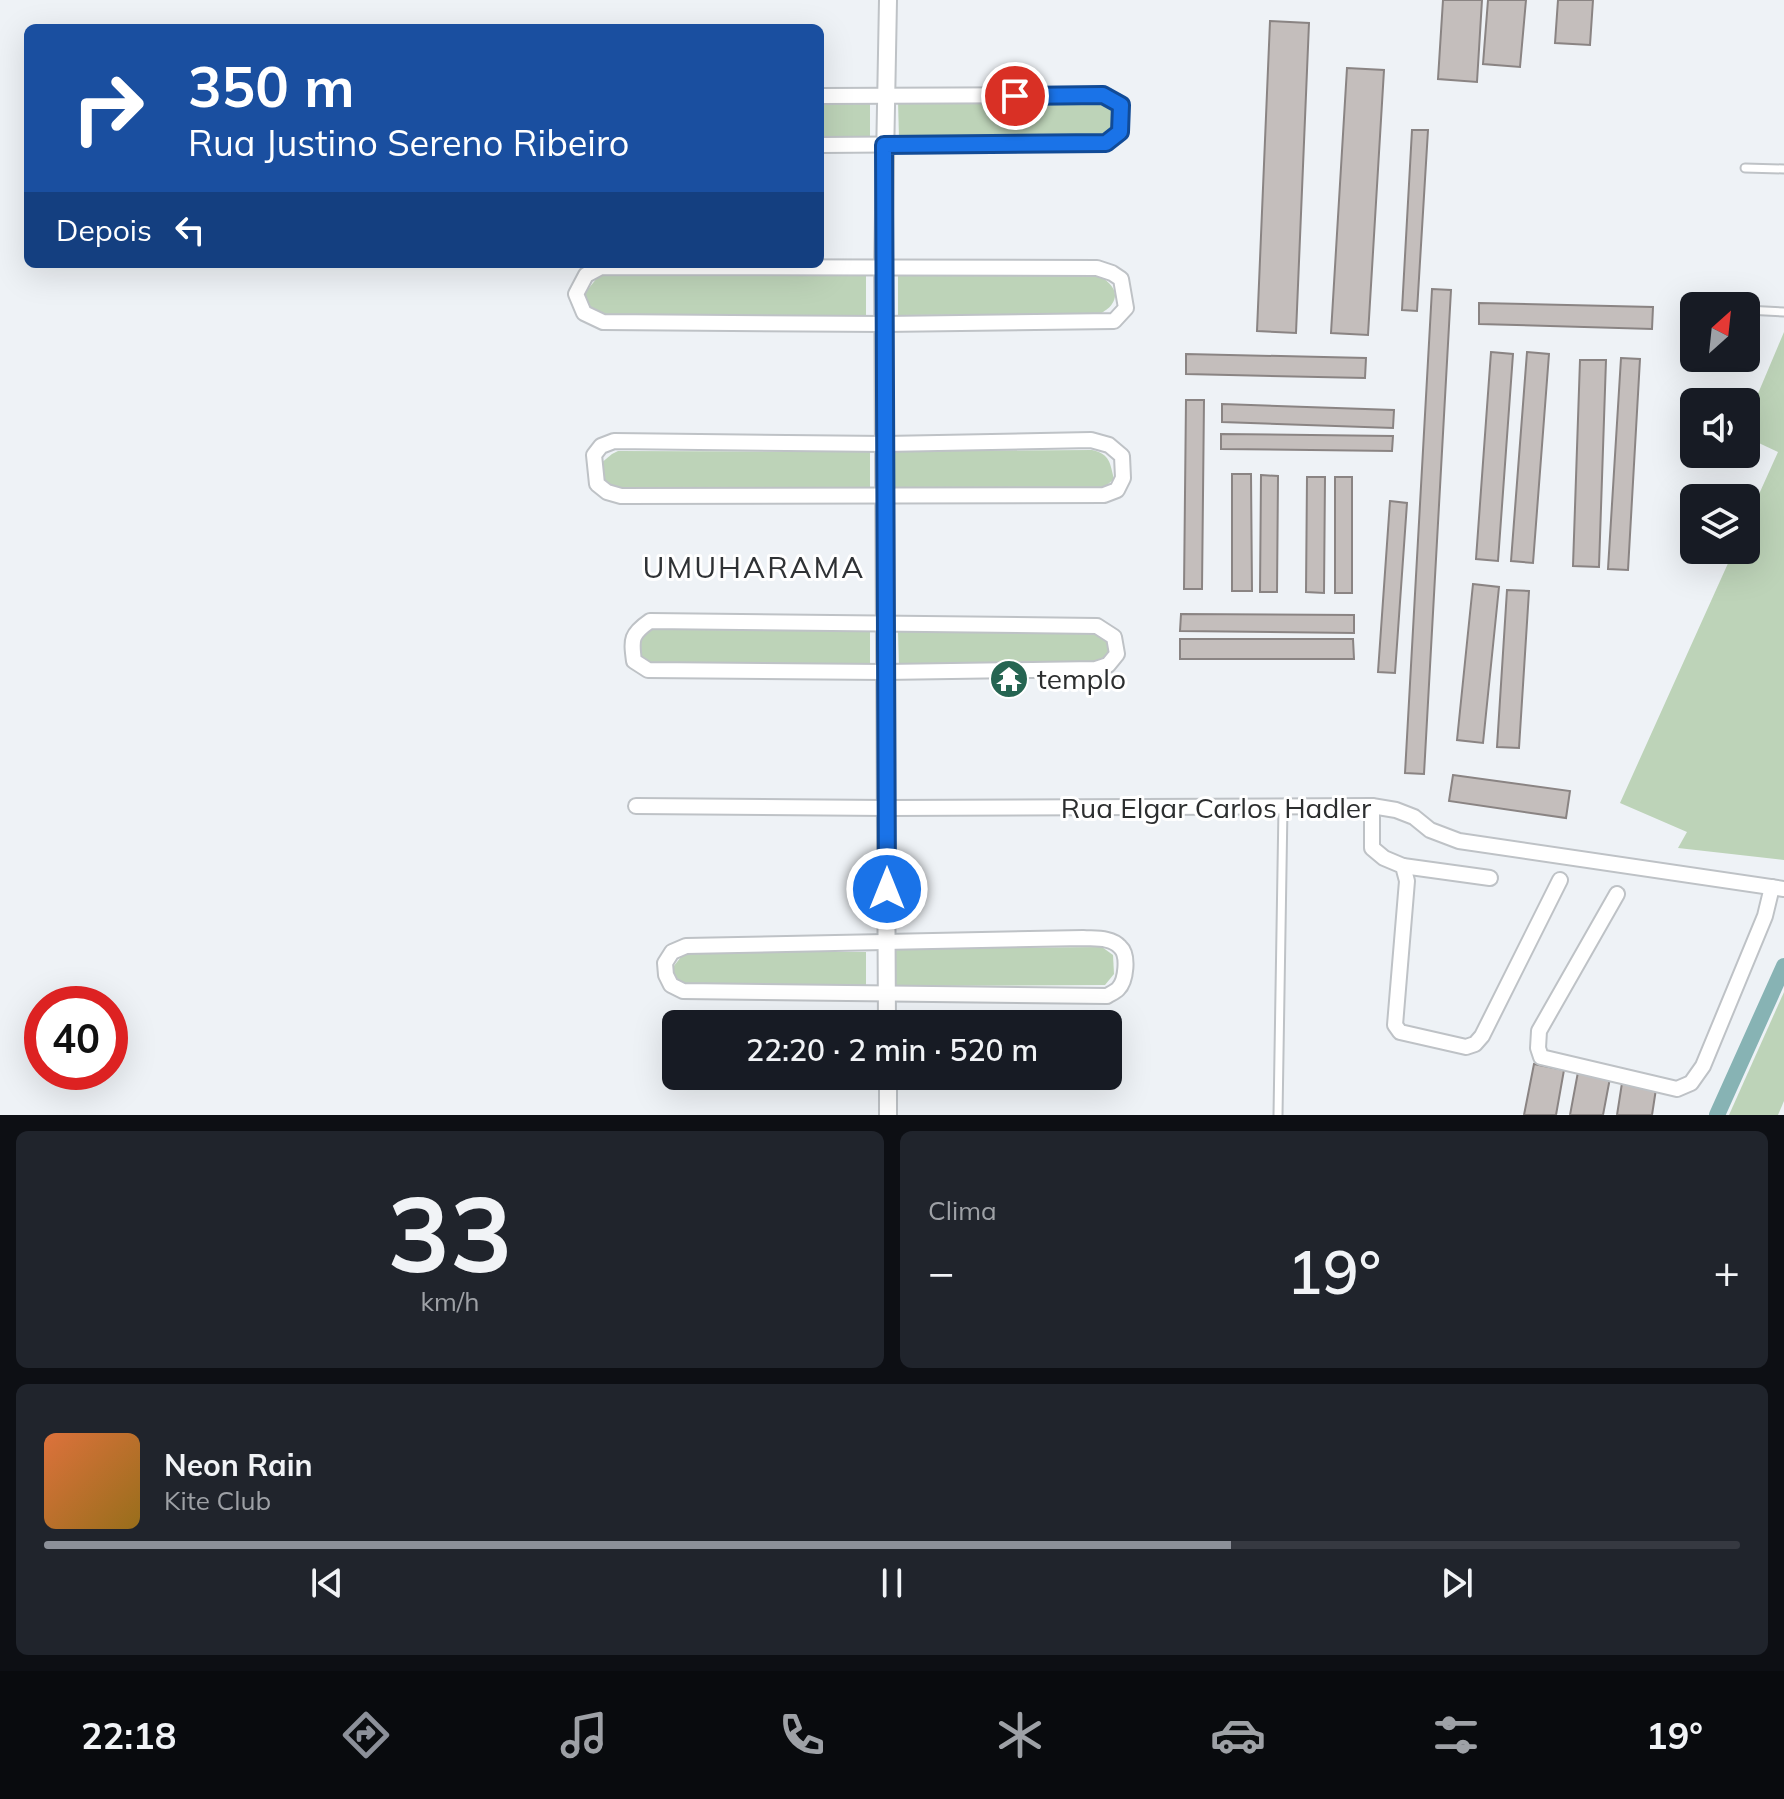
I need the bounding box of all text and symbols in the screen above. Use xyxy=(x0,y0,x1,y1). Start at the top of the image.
text: 350 m xyxy=(188,51,355,121)
icon: right xyxy=(56,56,160,160)
pin xyxy=(981,62,1049,130)
icon: arrive xyxy=(993,74,1037,118)
text: Rua Justino Sereno Ribeiro xyxy=(188,120,629,165)
icon: left xyxy=(168,208,212,252)
text: Depois xyxy=(56,211,152,249)
north arrow xyxy=(1680,292,1760,372)
map controls xyxy=(1680,292,1760,564)
button: sound xyxy=(1680,388,1760,468)
button: layers xyxy=(1680,484,1760,564)
district label: UMUHARAMA xyxy=(643,548,865,586)
temple icon: templo xyxy=(988,658,1030,700)
place label: templo xyxy=(1037,661,1126,696)
street label: Rua Elgar Carlos Hadler xyxy=(1061,790,1372,825)
position arrow xyxy=(845,847,929,931)
speed limit sign: 40 xyxy=(24,986,128,1090)
text: 22:20 · 2 min · 520 m xyxy=(746,1031,1038,1069)
text: 33 xyxy=(388,1167,512,1298)
text: Clima xyxy=(928,1194,997,1227)
text: 19° xyxy=(1287,1234,1381,1309)
text: − xyxy=(928,1244,954,1299)
text: + xyxy=(1714,1244,1740,1299)
text: km/h xyxy=(421,1285,479,1318)
text: Neon Rain xyxy=(164,1446,313,1484)
text: Kite Club xyxy=(164,1484,271,1517)
icon: previous xyxy=(305,1561,349,1605)
icon: pause xyxy=(870,1561,914,1605)
icon: next xyxy=(1435,1561,1479,1605)
icon: directions xyxy=(338,1707,394,1763)
icon: music xyxy=(556,1707,612,1763)
icon: phone xyxy=(774,1707,830,1763)
icon: climate xyxy=(992,1707,1048,1763)
icon: car xyxy=(1210,1707,1266,1763)
icon: filters xyxy=(1428,1707,1484,1763)
text: 22:18 xyxy=(81,1713,176,1758)
text: 19° xyxy=(1646,1713,1703,1758)

